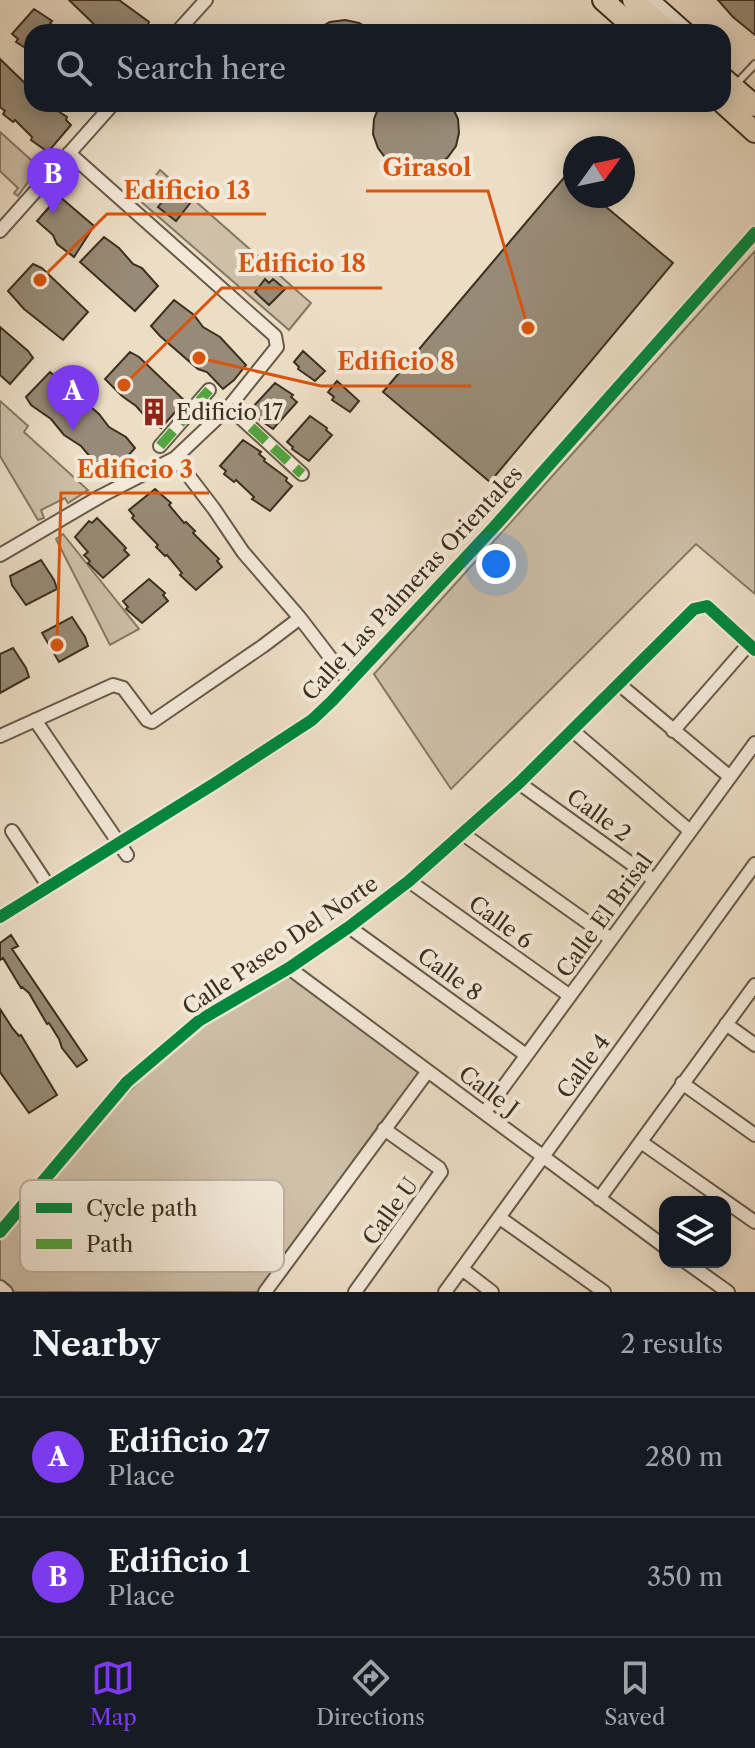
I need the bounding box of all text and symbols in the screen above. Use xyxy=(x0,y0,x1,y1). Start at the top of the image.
search box xyxy=(24,24,731,112)
icon: search xyxy=(52,46,96,90)
text: Search here xyxy=(116,50,286,87)
north arrow xyxy=(563,136,635,208)
callout: Girasol xyxy=(366,143,488,191)
pin: B xyxy=(27,148,79,214)
text: Girasol xyxy=(382,153,472,182)
callout: Edificio 13 xyxy=(107,166,266,214)
text: Edificio 13 xyxy=(123,176,251,205)
callout: Edificio 18 xyxy=(222,240,382,288)
text: Edificio 18 xyxy=(238,249,366,278)
callout: Edificio 8 xyxy=(321,338,471,386)
text: Edificio 8 xyxy=(337,347,455,376)
pin: A xyxy=(47,365,99,431)
building icon: Edificio 17 xyxy=(139,397,169,427)
place label: Edificio 17 xyxy=(176,399,283,426)
callout: Edificio 3 xyxy=(61,445,209,493)
text: Edificio 3 xyxy=(77,455,193,484)
street label: Calle Las Palmeras Orientales xyxy=(297,460,528,706)
your location xyxy=(476,544,516,584)
street label: Calle 2 xyxy=(561,783,636,848)
street label: Calle El Brisal xyxy=(550,848,659,982)
street label: Calle Paseo Del Norte xyxy=(177,870,383,1021)
street label: Calle 6 xyxy=(463,890,538,955)
street label: Calle 8 xyxy=(412,942,487,1007)
street label: Calle 4 xyxy=(551,1029,616,1104)
street label: Calle J xyxy=(453,1060,524,1123)
street label: Calle U xyxy=(357,1172,424,1250)
legend xyxy=(20,1180,284,1272)
text: Cycle path xyxy=(86,1195,198,1222)
map controls xyxy=(659,1196,731,1268)
button: layers xyxy=(659,1196,731,1268)
text: Path xyxy=(86,1231,134,1258)
text: Nearby xyxy=(32,1323,160,1365)
text: 2 results xyxy=(620,1328,723,1360)
text: Edificio 27 xyxy=(108,1423,270,1460)
text: A xyxy=(48,1441,68,1473)
text: 280 m xyxy=(645,1441,723,1473)
text: Place xyxy=(108,1460,175,1492)
text: Edificio 1 xyxy=(108,1543,250,1580)
text: B xyxy=(48,1561,68,1593)
text: 350 m xyxy=(647,1561,723,1593)
text: Place xyxy=(108,1580,175,1612)
tab: Map xyxy=(90,1656,137,1731)
tab: Directions xyxy=(316,1656,425,1731)
tab: Saved xyxy=(604,1656,665,1731)

